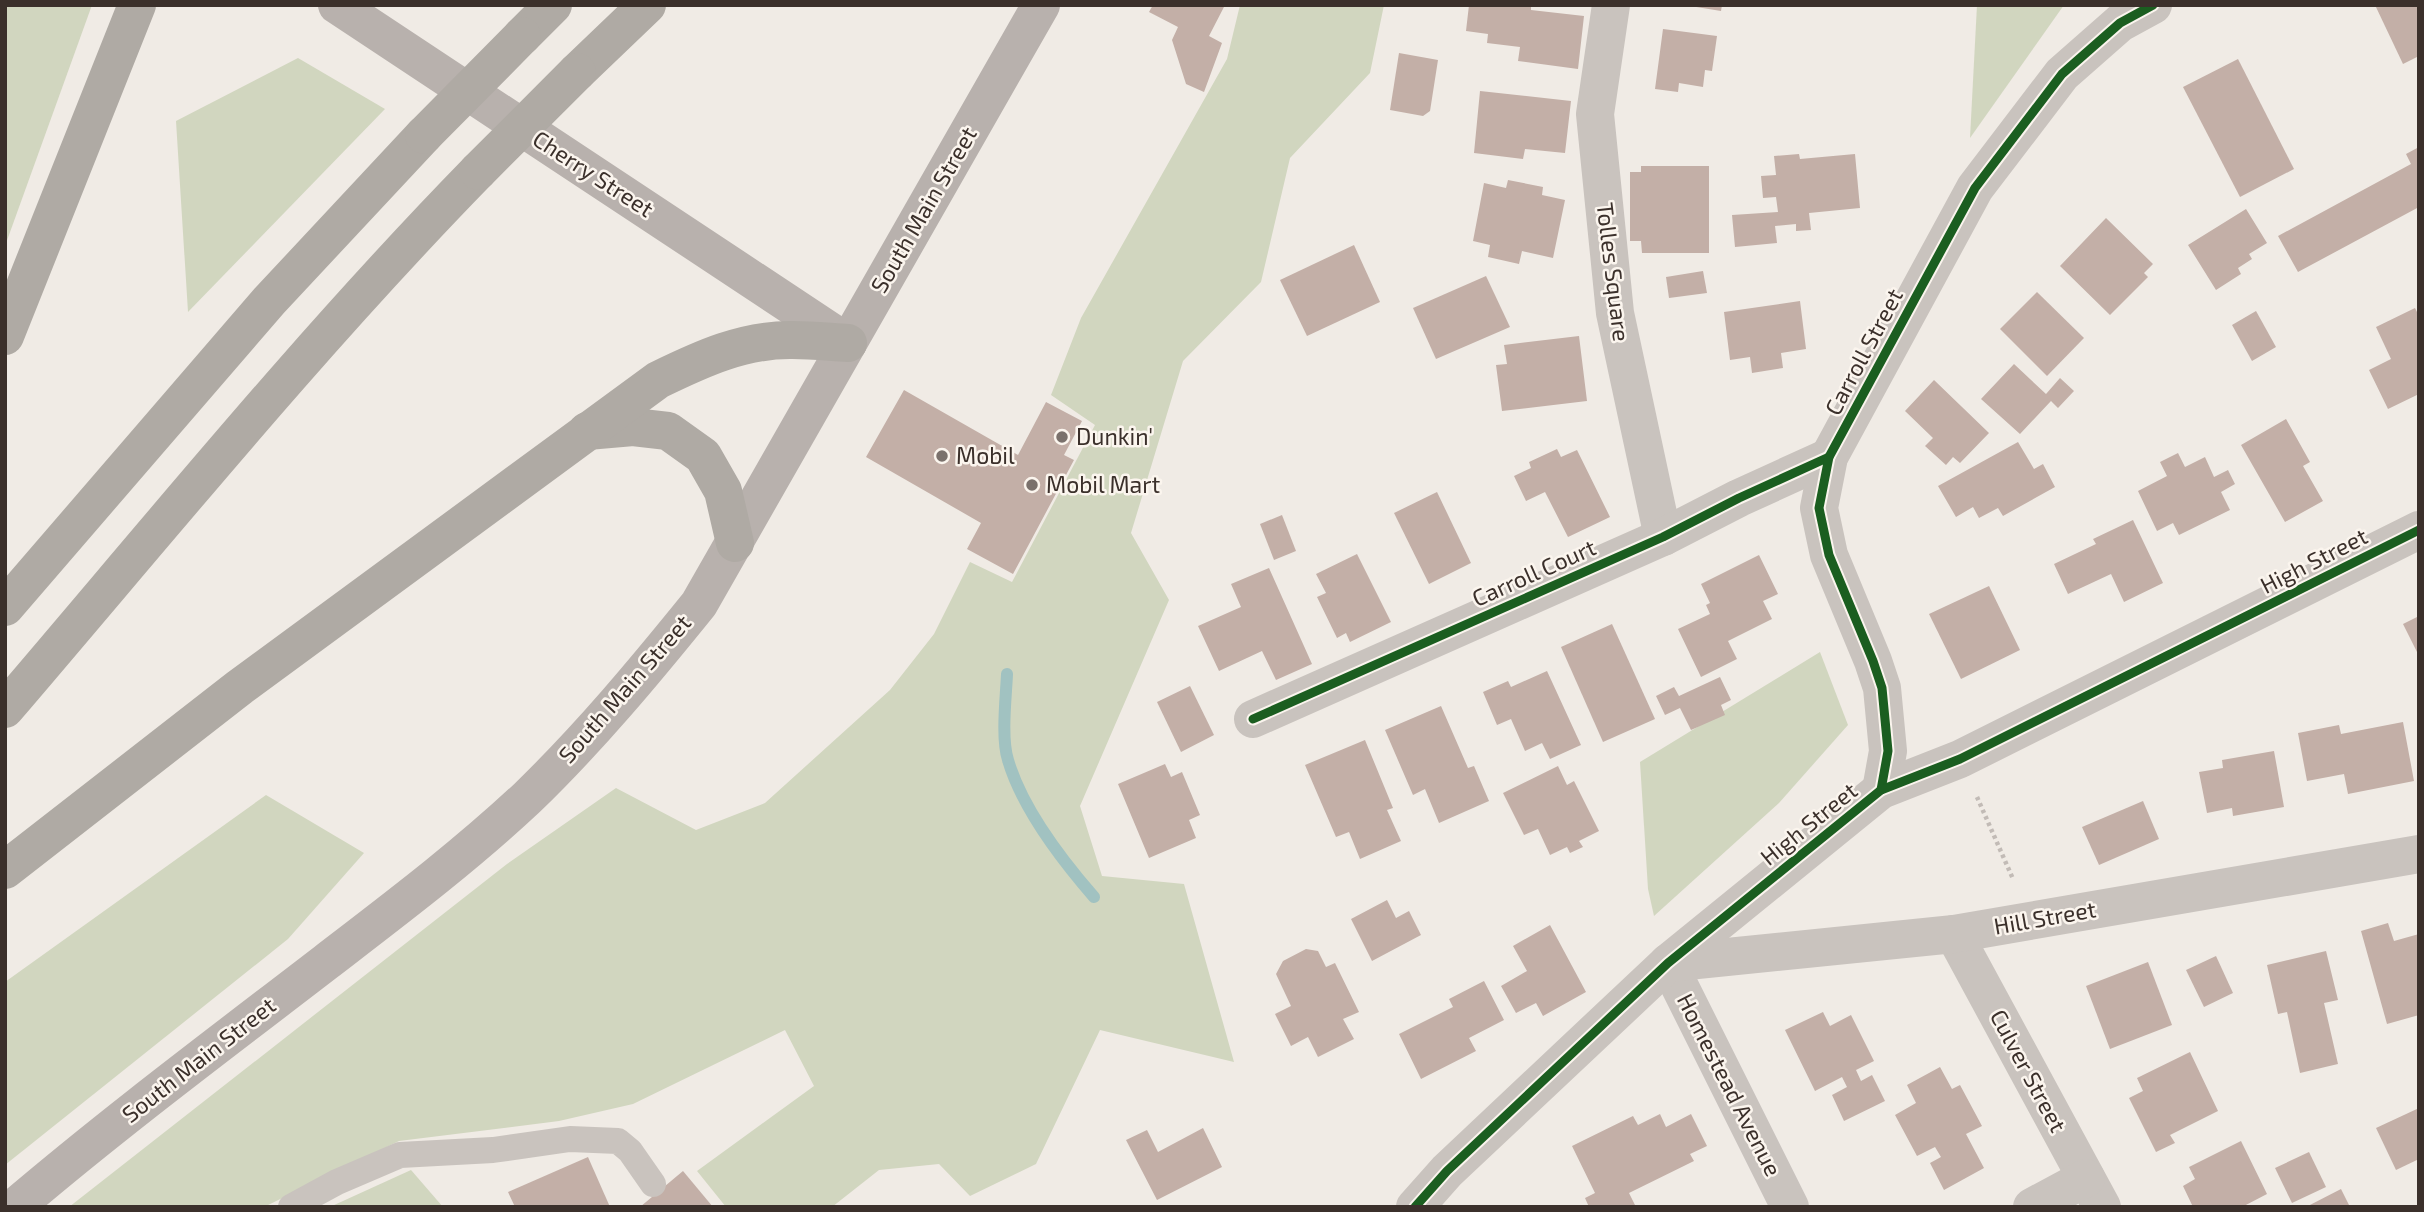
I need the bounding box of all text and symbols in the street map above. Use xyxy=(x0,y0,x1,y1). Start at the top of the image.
street label: South Main Street xyxy=(864,121,982,298)
street label: Cherry Street xyxy=(528,124,659,223)
street label: Tolles Square xyxy=(1592,201,1636,343)
street label: Carroll Street xyxy=(1818,283,1908,420)
place label: Dunkin' xyxy=(1076,422,1153,450)
marker: Dunkin' xyxy=(1054,429,1070,445)
place label: Mobil xyxy=(956,441,1015,469)
marker: Mobil xyxy=(934,448,950,464)
place label: Mobil Mart xyxy=(1046,470,1160,498)
marker: Mobil Mart xyxy=(1024,477,1040,493)
street label: High Street xyxy=(2255,521,2372,599)
street label: Carroll Court xyxy=(1467,532,1600,612)
street label: South Main Street xyxy=(552,608,696,768)
street label: High Street xyxy=(1754,776,1863,871)
street label: Hill Street xyxy=(1992,894,2098,940)
street label: Homestead Avenue xyxy=(1672,989,1788,1181)
street label: South Main Street xyxy=(116,990,281,1128)
street label: Culver Street xyxy=(1985,1004,2073,1137)

